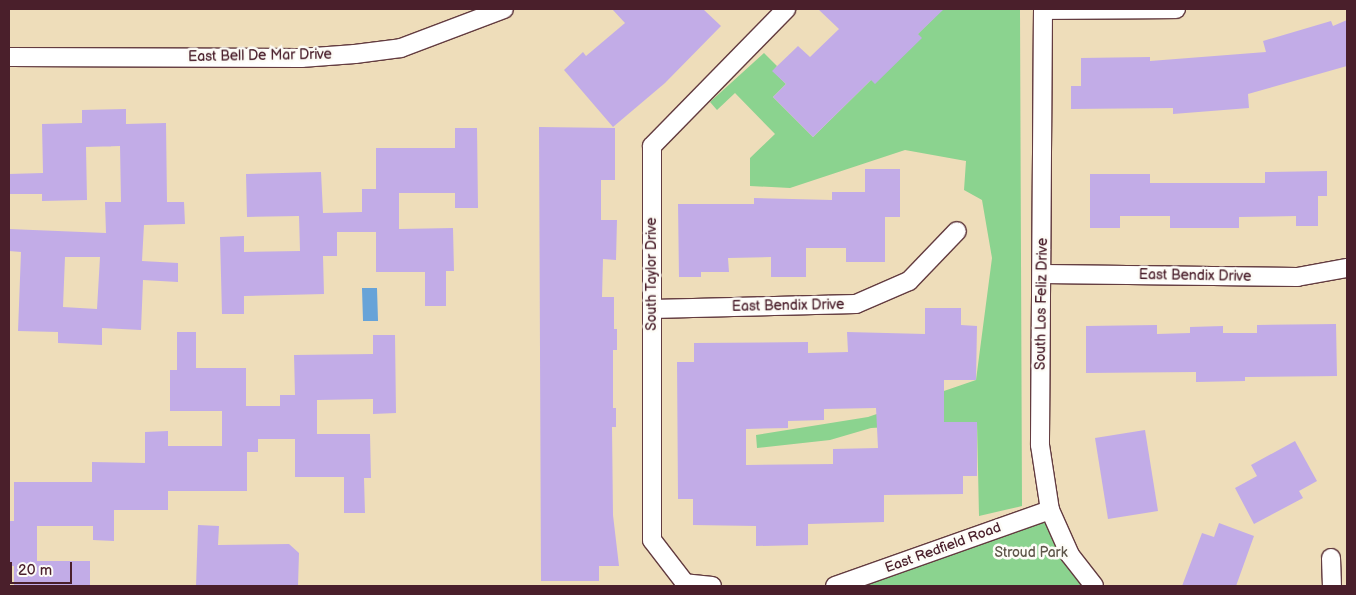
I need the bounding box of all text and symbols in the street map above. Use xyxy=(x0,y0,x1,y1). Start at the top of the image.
street label: East Bell De Mar Drive xyxy=(188,46,332,66)
street label: South Taylor Drive xyxy=(644,217,660,331)
street label: South Los Feliz Drive xyxy=(1032,238,1052,370)
street label: East Bendix Drive xyxy=(1139,267,1251,285)
street label: East Bendix Drive xyxy=(732,297,844,315)
street label: East Redfield Road xyxy=(883,519,1003,577)
park label: Stroud Park xyxy=(994,545,1068,561)
scale bar xyxy=(12,552,75,584)
text: 20 m xyxy=(18,561,52,580)

